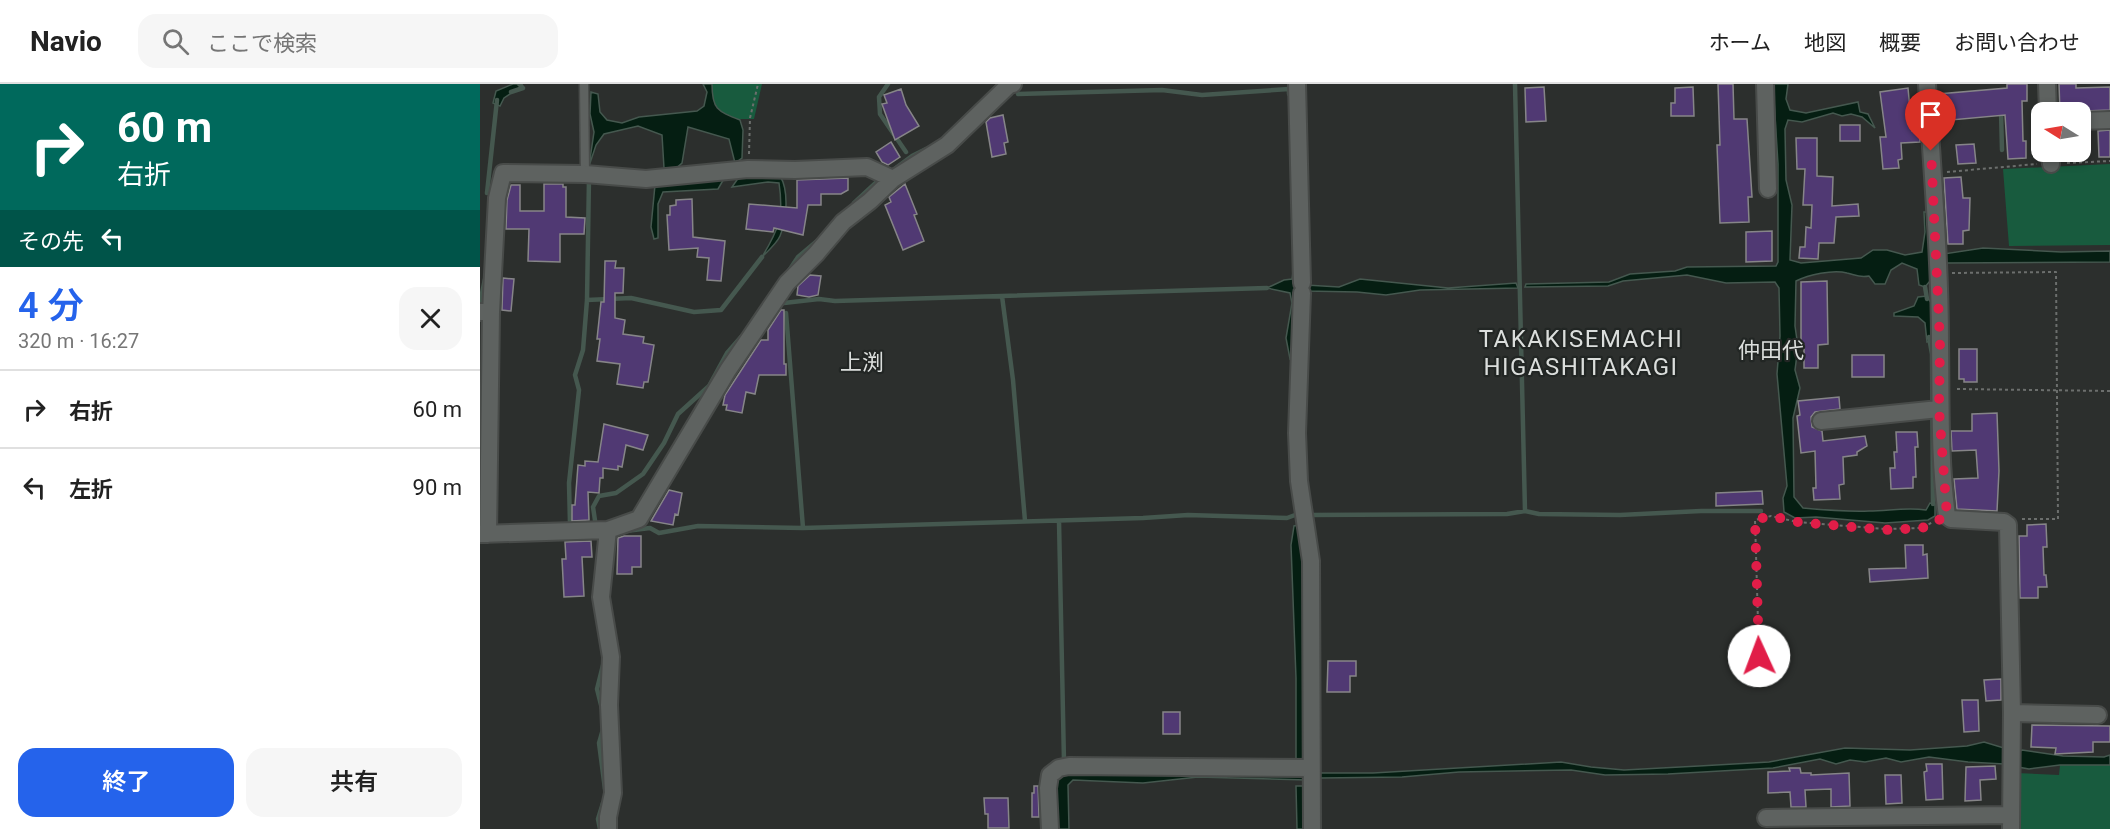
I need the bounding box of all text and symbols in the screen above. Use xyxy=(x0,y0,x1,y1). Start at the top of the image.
search box xyxy=(138,14,558,68)
text: Navio xyxy=(30,25,102,58)
icon: search xyxy=(159,25,192,58)
text: ここで検索 xyxy=(207,31,317,56)
text: ホーム xyxy=(1709,31,1771,55)
text: 地図 xyxy=(1804,31,1846,55)
text: 概要 xyxy=(1879,31,1921,55)
text: お問い合わせ xyxy=(1954,31,2080,55)
pin xyxy=(1905,89,1956,151)
icon: arrive xyxy=(1914,98,1947,131)
north arrow xyxy=(2031,102,2091,162)
map controls xyxy=(2031,102,2091,162)
text: 60 m xyxy=(117,103,212,152)
icon: right xyxy=(18,108,96,186)
text: 右折 xyxy=(117,159,171,191)
icon: left xyxy=(96,222,129,255)
text: その先 xyxy=(18,229,84,254)
text: 4 分 xyxy=(18,285,84,327)
button: close xyxy=(399,287,462,350)
district label: TAKAKISEMACHI HIGASHITAKAGI xyxy=(1479,325,1683,381)
text: 320 m · 16:27 xyxy=(18,329,139,353)
district label: 仲田代 xyxy=(1738,338,1804,363)
district label: 上渕 xyxy=(840,350,884,375)
icon: right xyxy=(18,393,51,426)
text: 60 m xyxy=(413,397,462,422)
text: 右折 xyxy=(69,399,113,424)
icon: left xyxy=(18,471,51,504)
text: 90 m xyxy=(413,475,462,500)
text: 左折 xyxy=(69,477,113,502)
position arrow xyxy=(1727,624,1791,688)
button: 終了 xyxy=(18,748,234,817)
button: 共有 xyxy=(246,748,462,817)

